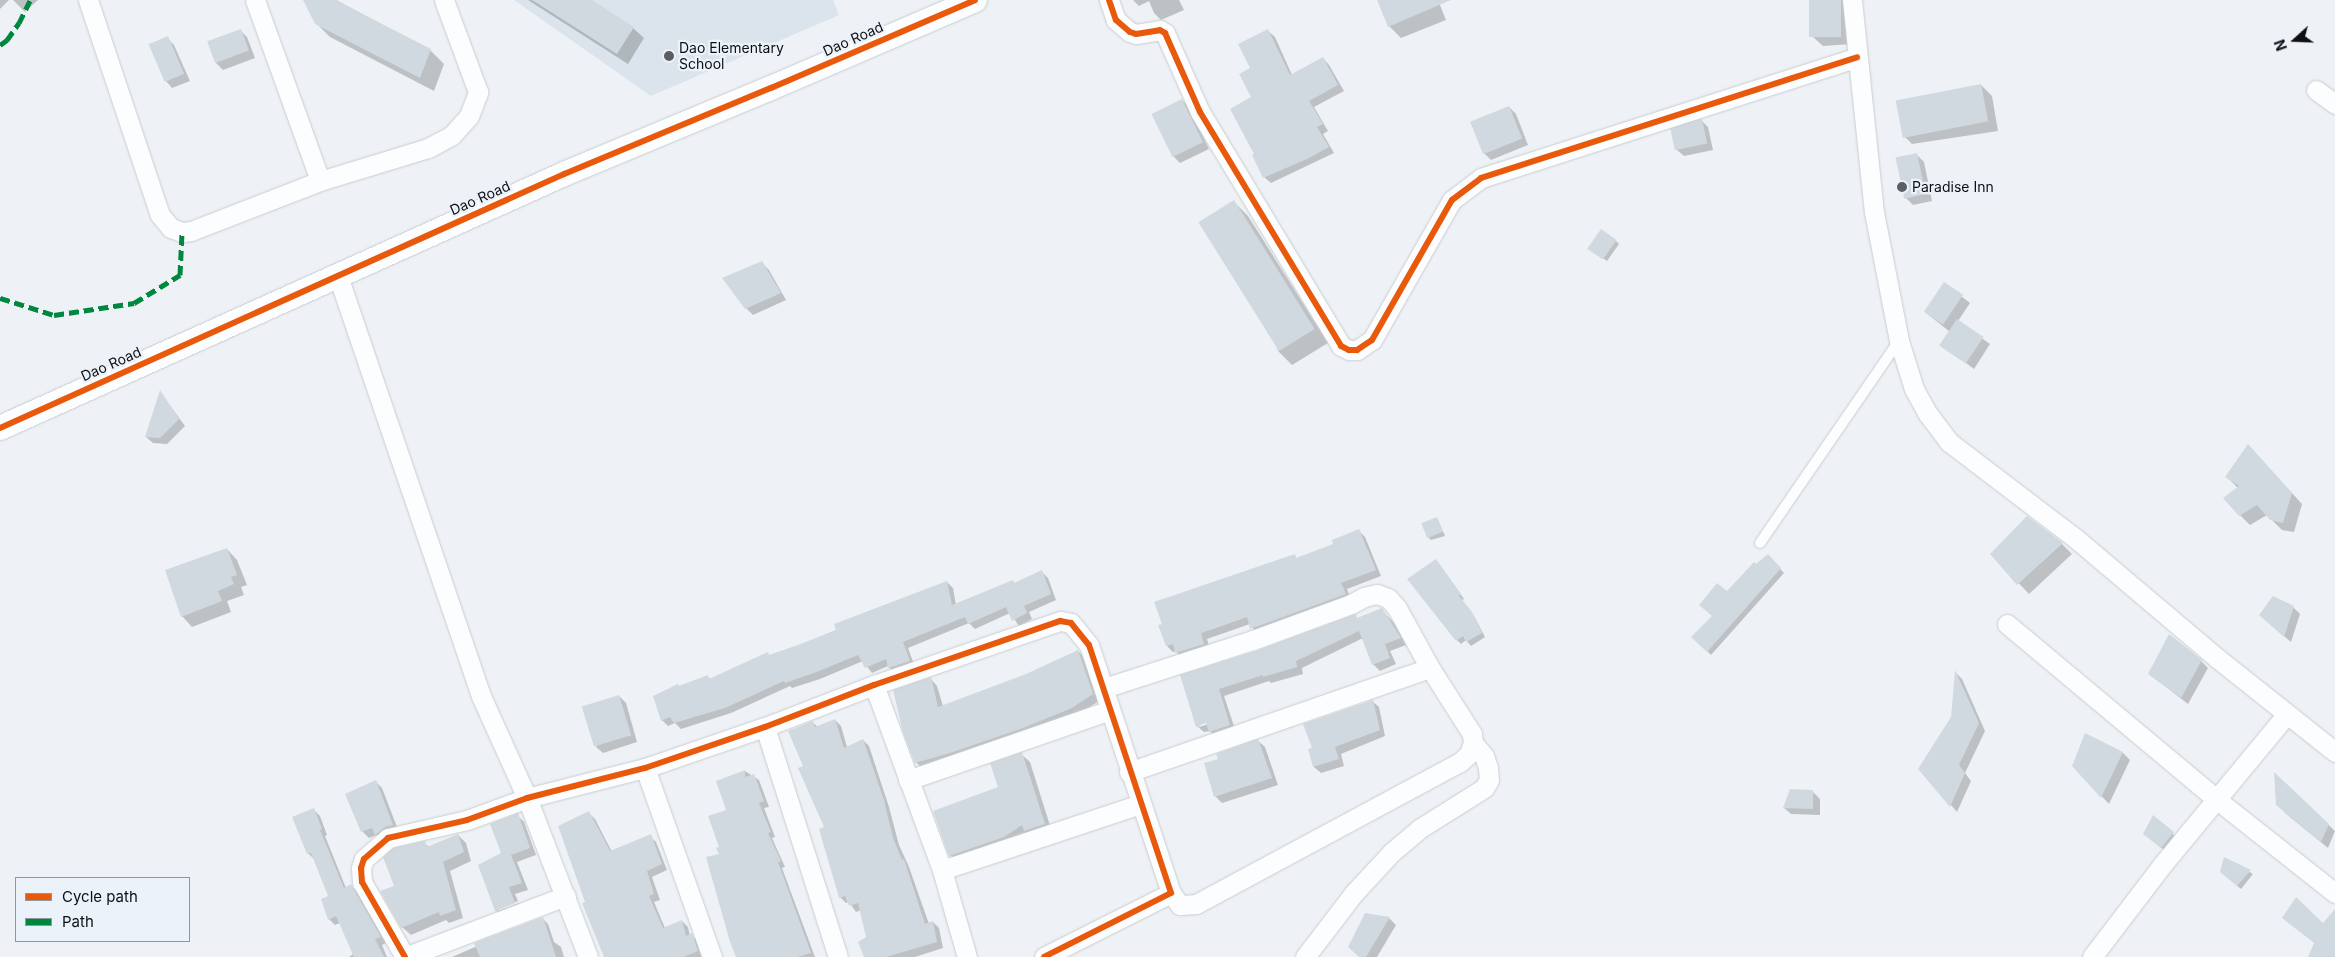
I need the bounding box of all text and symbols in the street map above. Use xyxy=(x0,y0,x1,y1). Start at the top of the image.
north arrow xyxy=(2270,15,2320,65)
street label: Dao Road xyxy=(820,18,886,60)
text: N xyxy=(2271,37,2290,53)
place label: Dao Elementary School xyxy=(679,40,784,72)
marker: Dao Elementary School xyxy=(663,50,675,62)
street label: Dao Road xyxy=(447,177,513,219)
place label: Paradise Inn xyxy=(1912,179,1994,195)
marker: Paradise Inn xyxy=(1896,181,1908,193)
street label: Dao Road xyxy=(78,343,144,385)
legend xyxy=(15,877,190,942)
text: Cycle path xyxy=(62,887,138,906)
text: Path xyxy=(62,912,94,931)

